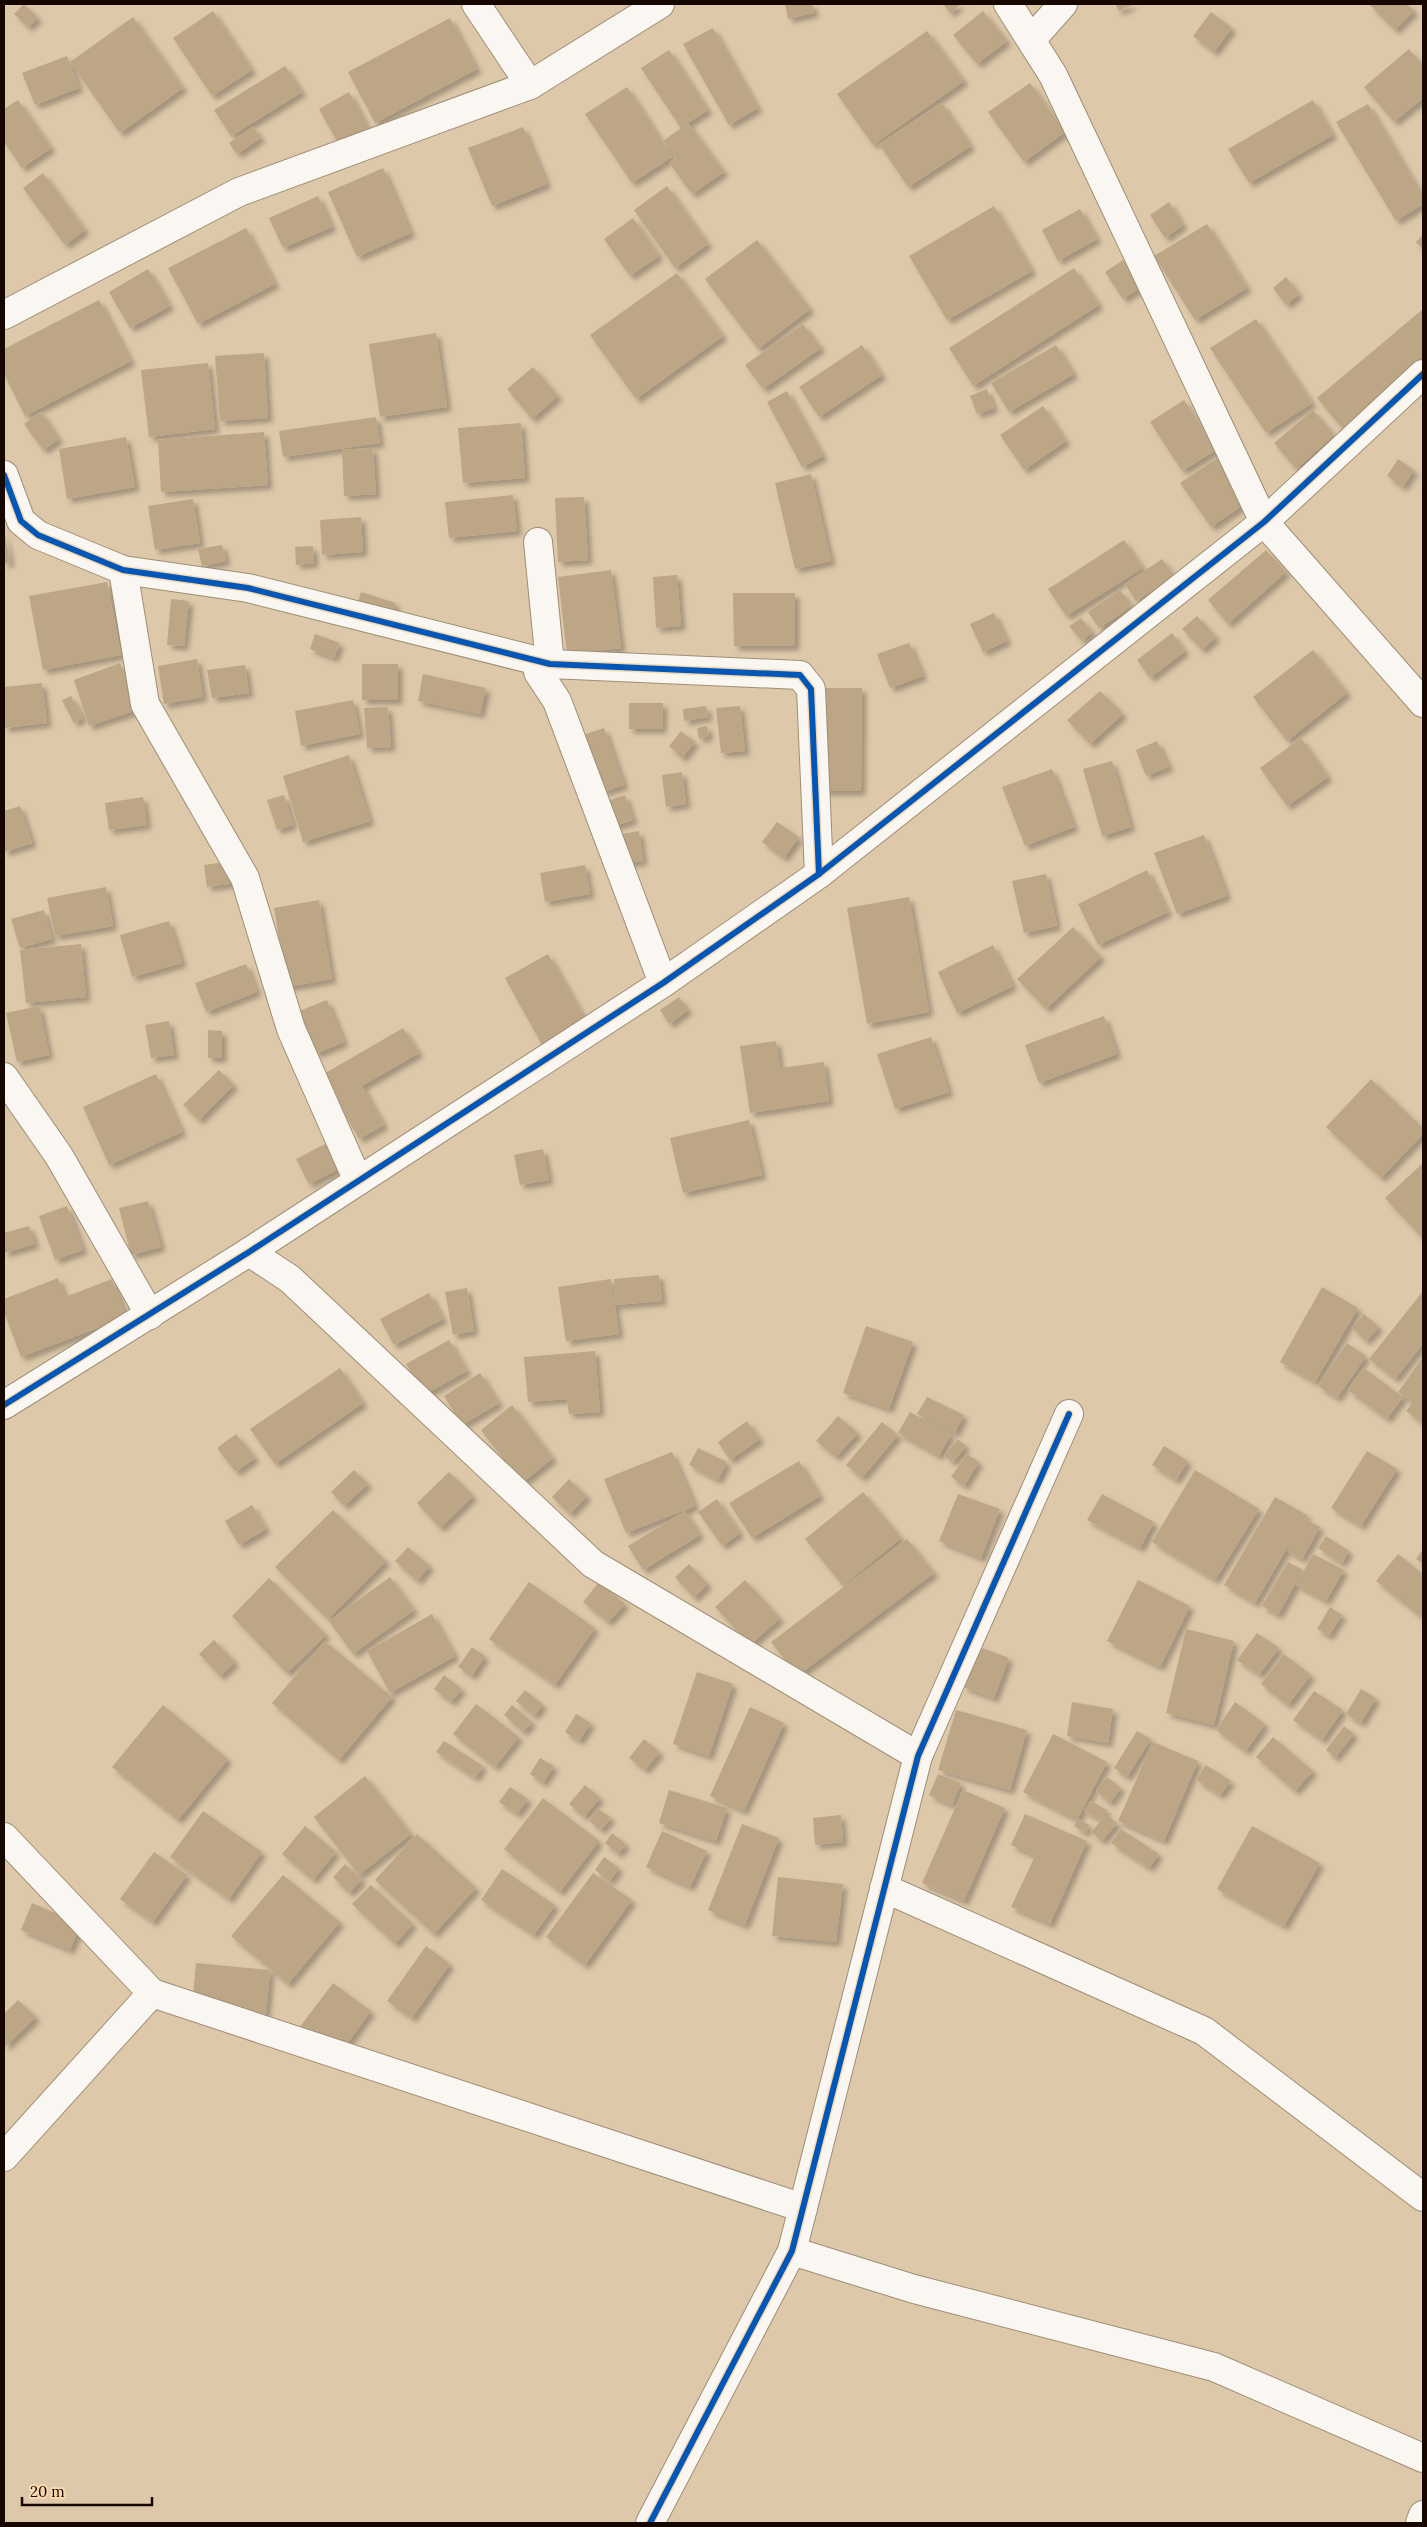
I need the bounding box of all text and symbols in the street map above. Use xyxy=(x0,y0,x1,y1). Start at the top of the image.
scale bar xyxy=(22,2474,152,2506)
text: 20 m xyxy=(30,2482,65,2501)

